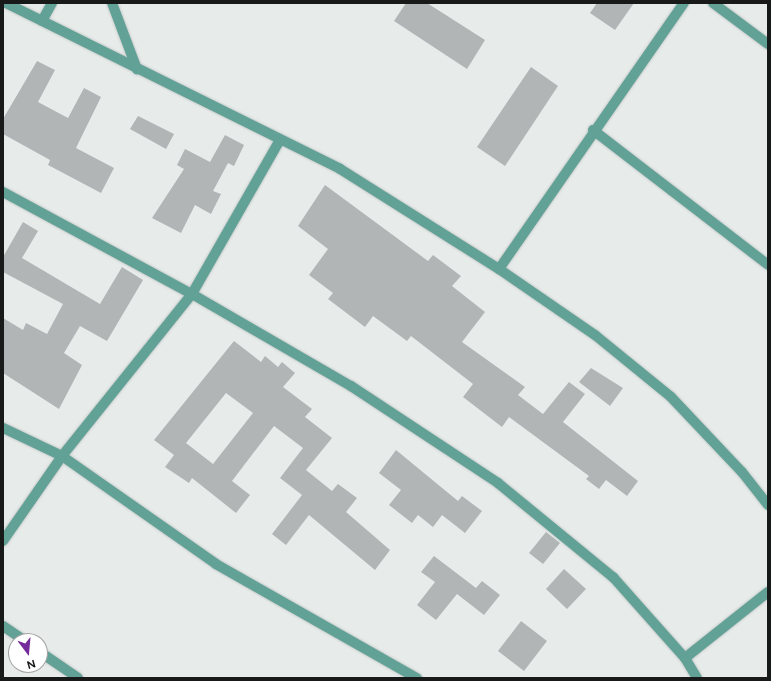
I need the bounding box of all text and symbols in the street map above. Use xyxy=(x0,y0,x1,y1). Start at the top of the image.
north arrow xyxy=(8,633,48,673)
text: N xyxy=(25,657,37,671)

